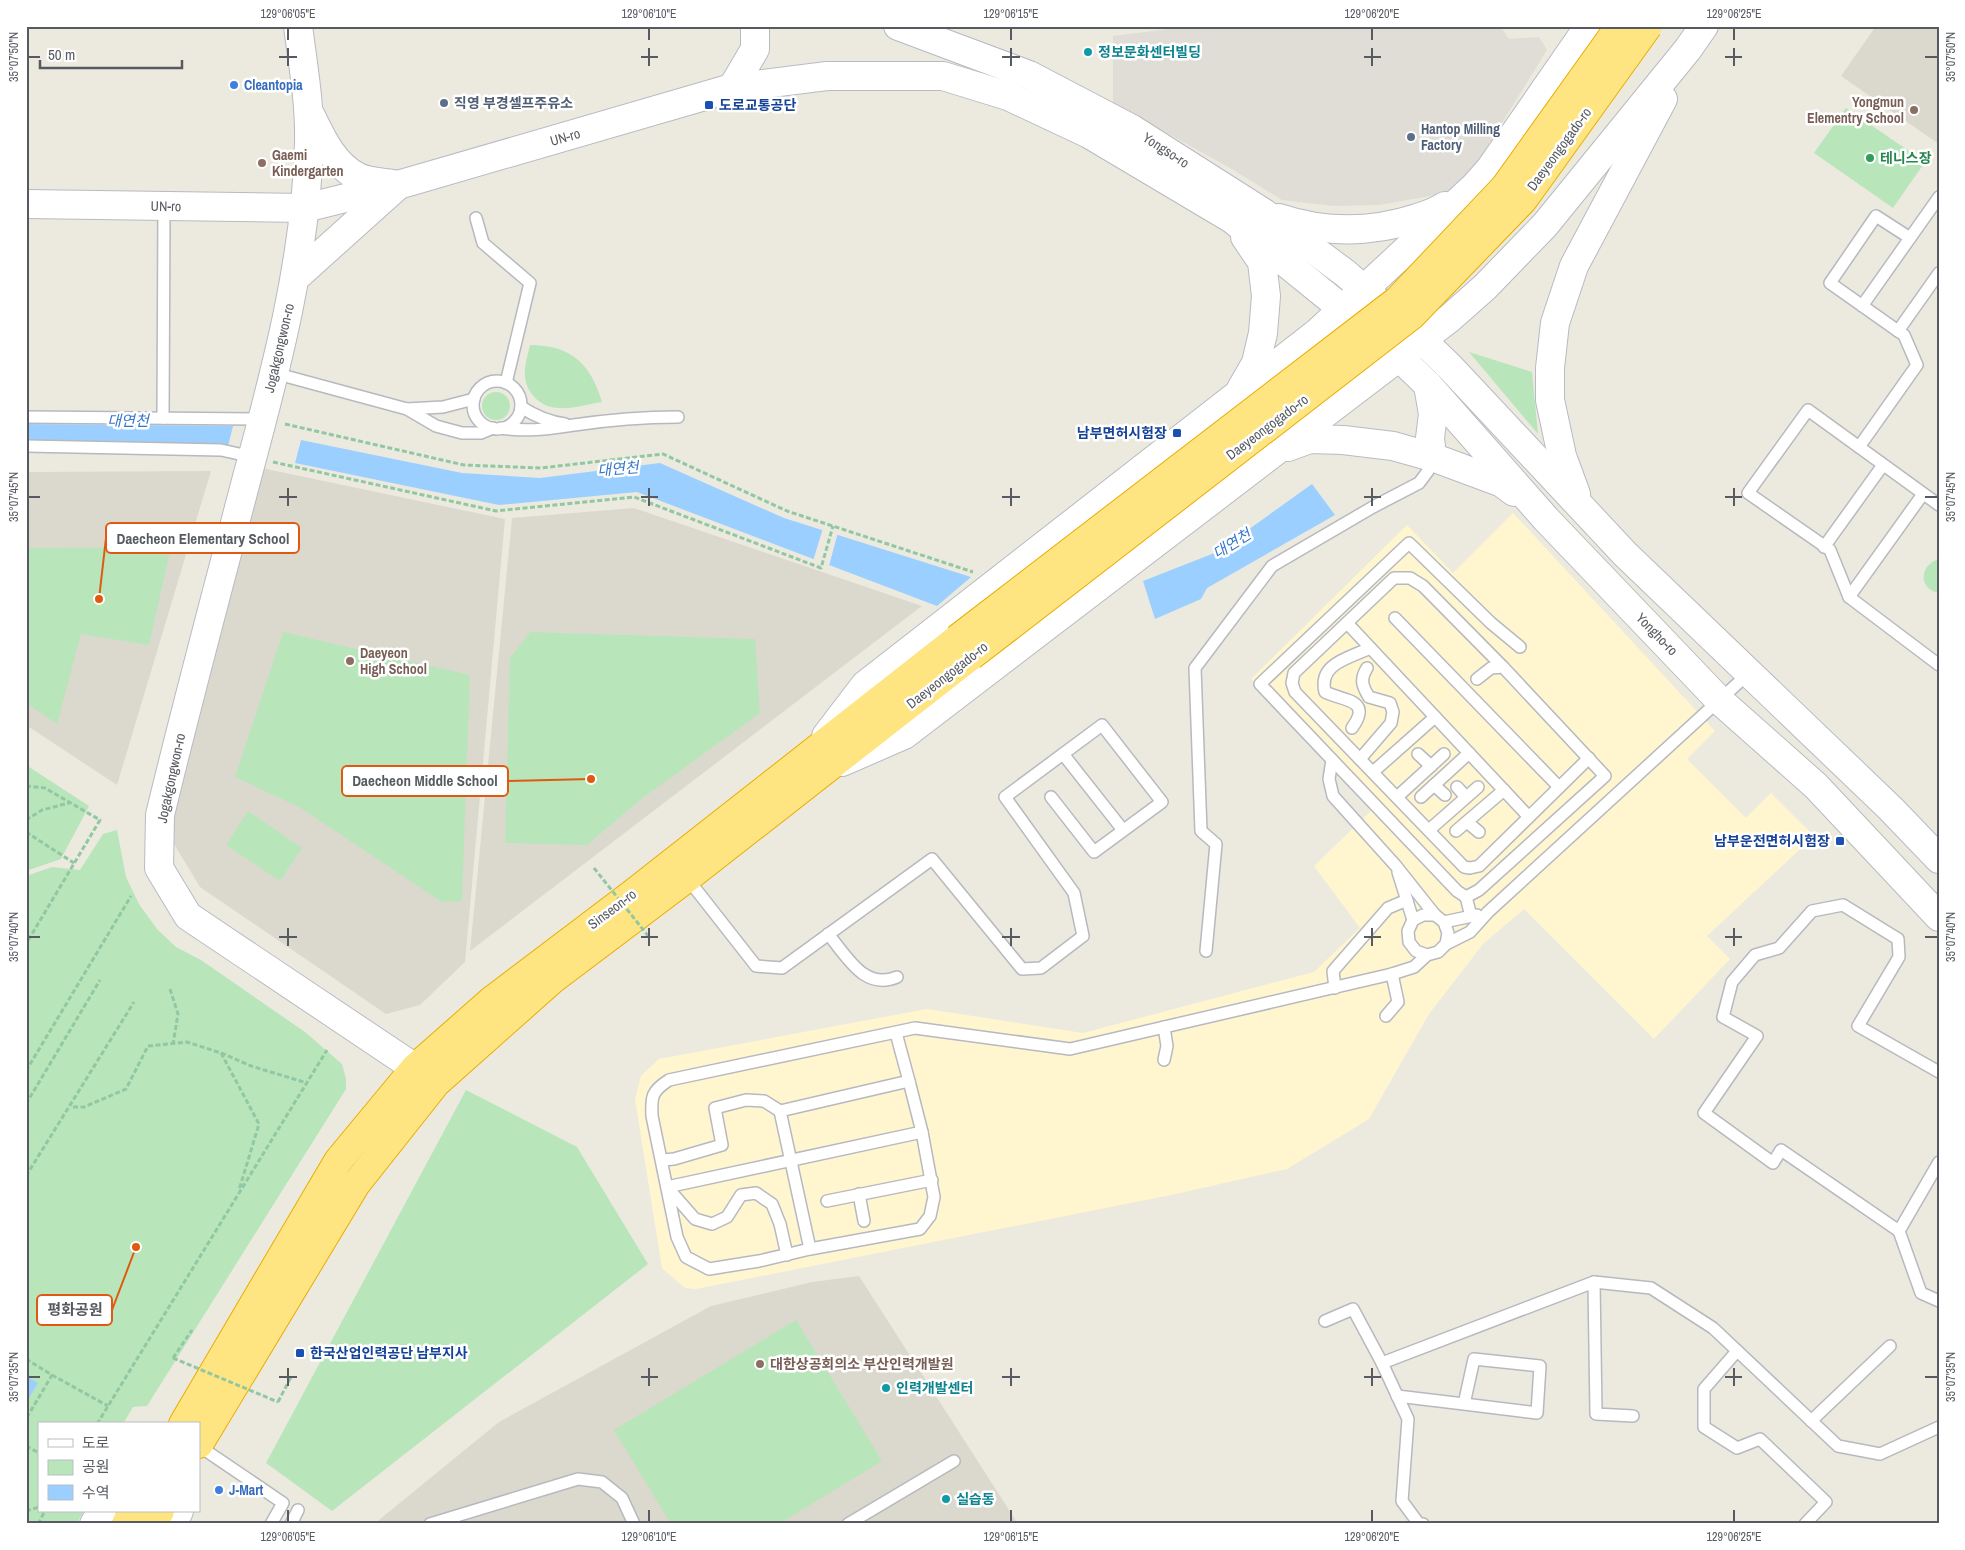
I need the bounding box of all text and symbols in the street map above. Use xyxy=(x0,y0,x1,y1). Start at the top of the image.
text: 129°06'05"E xyxy=(260,6,316,22)
text: 129°06'10"E xyxy=(621,6,677,22)
text: 129°06'15"E xyxy=(983,6,1039,22)
text: 129°06'20"E xyxy=(1344,6,1400,22)
text: 129°06'25"E xyxy=(1706,6,1762,22)
text: 35°07'50"N xyxy=(6,32,22,82)
text: 35°07'50"N xyxy=(1943,32,1959,82)
scale bar xyxy=(40,38,182,70)
place label: 정보문화센터빌딩 xyxy=(1098,43,1201,61)
text: 50 m xyxy=(48,44,75,65)
marker: 정보문화센터빌딩 xyxy=(1082,46,1094,58)
place label: Cleantopia xyxy=(244,76,303,94)
marker: Cleantopia xyxy=(228,79,240,91)
place label: Yongmun Elementry School xyxy=(1807,93,1904,127)
place label: 직영 부경셀프주유소 xyxy=(454,94,573,112)
place label: 도로교통공단 xyxy=(719,96,796,114)
marker: 직영 부경셀프주유소 xyxy=(438,97,450,109)
marker: 도로교통공단 xyxy=(703,99,715,111)
street label: Daeyeongogado-ro xyxy=(1523,104,1595,194)
marker: Yongmun Elementry School xyxy=(1908,104,1920,116)
place label: Hantop Milling Factory xyxy=(1421,120,1500,154)
street label: UN-ro xyxy=(548,124,582,150)
street label: Yongso-ro xyxy=(1139,128,1193,172)
marker: Hantop Milling Factory xyxy=(1405,131,1417,143)
place label: Gaemi Kindergarten xyxy=(272,146,343,180)
place label: 테니스장 xyxy=(1880,149,1932,167)
marker: 테니스장 xyxy=(1864,152,1876,164)
marker: Gaemi Kindergarten xyxy=(256,157,268,169)
street label: UN-ro xyxy=(151,197,181,215)
street label: Jogakgongwon-ro xyxy=(260,302,298,394)
street label: Daeyeongogado-ro xyxy=(1222,390,1312,464)
water label: 대연천 xyxy=(107,410,151,431)
place label: 남부면허시험장 xyxy=(1077,424,1167,442)
marker: 남부면허시험장 xyxy=(1171,427,1183,439)
water label: 대연천 xyxy=(596,456,642,481)
text: 35°07'45"N xyxy=(6,472,22,522)
text: 35°07'45"N xyxy=(1943,472,1959,522)
callout: Daecheon Elementary School xyxy=(106,523,299,553)
water label: 대연천 xyxy=(1209,523,1257,563)
text: Daecheon Elementary School xyxy=(117,528,289,549)
street label: Yongho-ro xyxy=(1632,609,1682,659)
street label: Daeyeongogado-ro xyxy=(903,638,991,712)
place label: Daeyeon High School xyxy=(360,644,427,678)
marker: Daeyeon High School xyxy=(344,655,356,667)
street label: Jogakgongwon-ro xyxy=(153,731,189,825)
callout: Daecheon Middle School xyxy=(342,766,508,796)
text: Daecheon Middle School xyxy=(352,770,498,791)
place label: 남부운전면허시험장 xyxy=(1714,832,1830,850)
marker: 남부운전면허시험장 xyxy=(1834,835,1846,847)
street label: Sinseon-ro xyxy=(584,885,640,933)
text: 35°07'40"N xyxy=(6,912,22,962)
text: 35°07'40"N xyxy=(1943,912,1959,962)
callout: 평화공원 xyxy=(37,1295,112,1325)
text: 평화공원 xyxy=(47,1299,103,1320)
place label: 한국산업인력공단 남부지사 xyxy=(310,1344,468,1362)
marker: 한국산업인력공단 남부지사 xyxy=(294,1347,306,1359)
text: 35°07'35"N xyxy=(6,1352,22,1402)
text: 35°07'35"N xyxy=(1943,1352,1959,1402)
place label: 대한상공회의소 부산인력개발원 xyxy=(770,1355,954,1373)
marker: 대한상공회의소 부산인력개발원 xyxy=(754,1358,766,1370)
place label: 인력개발센터 xyxy=(896,1379,973,1397)
marker: 인력개발센터 xyxy=(880,1382,892,1394)
legend xyxy=(38,1422,200,1512)
text: 도로 xyxy=(82,1432,110,1453)
text: 공원 xyxy=(82,1456,110,1477)
place label: J-Mart xyxy=(229,1481,264,1499)
text: 수역 xyxy=(82,1482,110,1503)
marker: J-Mart xyxy=(213,1484,225,1496)
place label: 실습동 xyxy=(956,1490,995,1508)
marker: 실습동 xyxy=(940,1493,952,1505)
text: 129°06'05"E xyxy=(260,1529,316,1545)
text: 129°06'10"E xyxy=(621,1529,677,1545)
text: 129°06'15"E xyxy=(983,1529,1039,1545)
text: 129°06'20"E xyxy=(1344,1529,1400,1545)
text: 129°06'25"E xyxy=(1706,1529,1762,1545)

